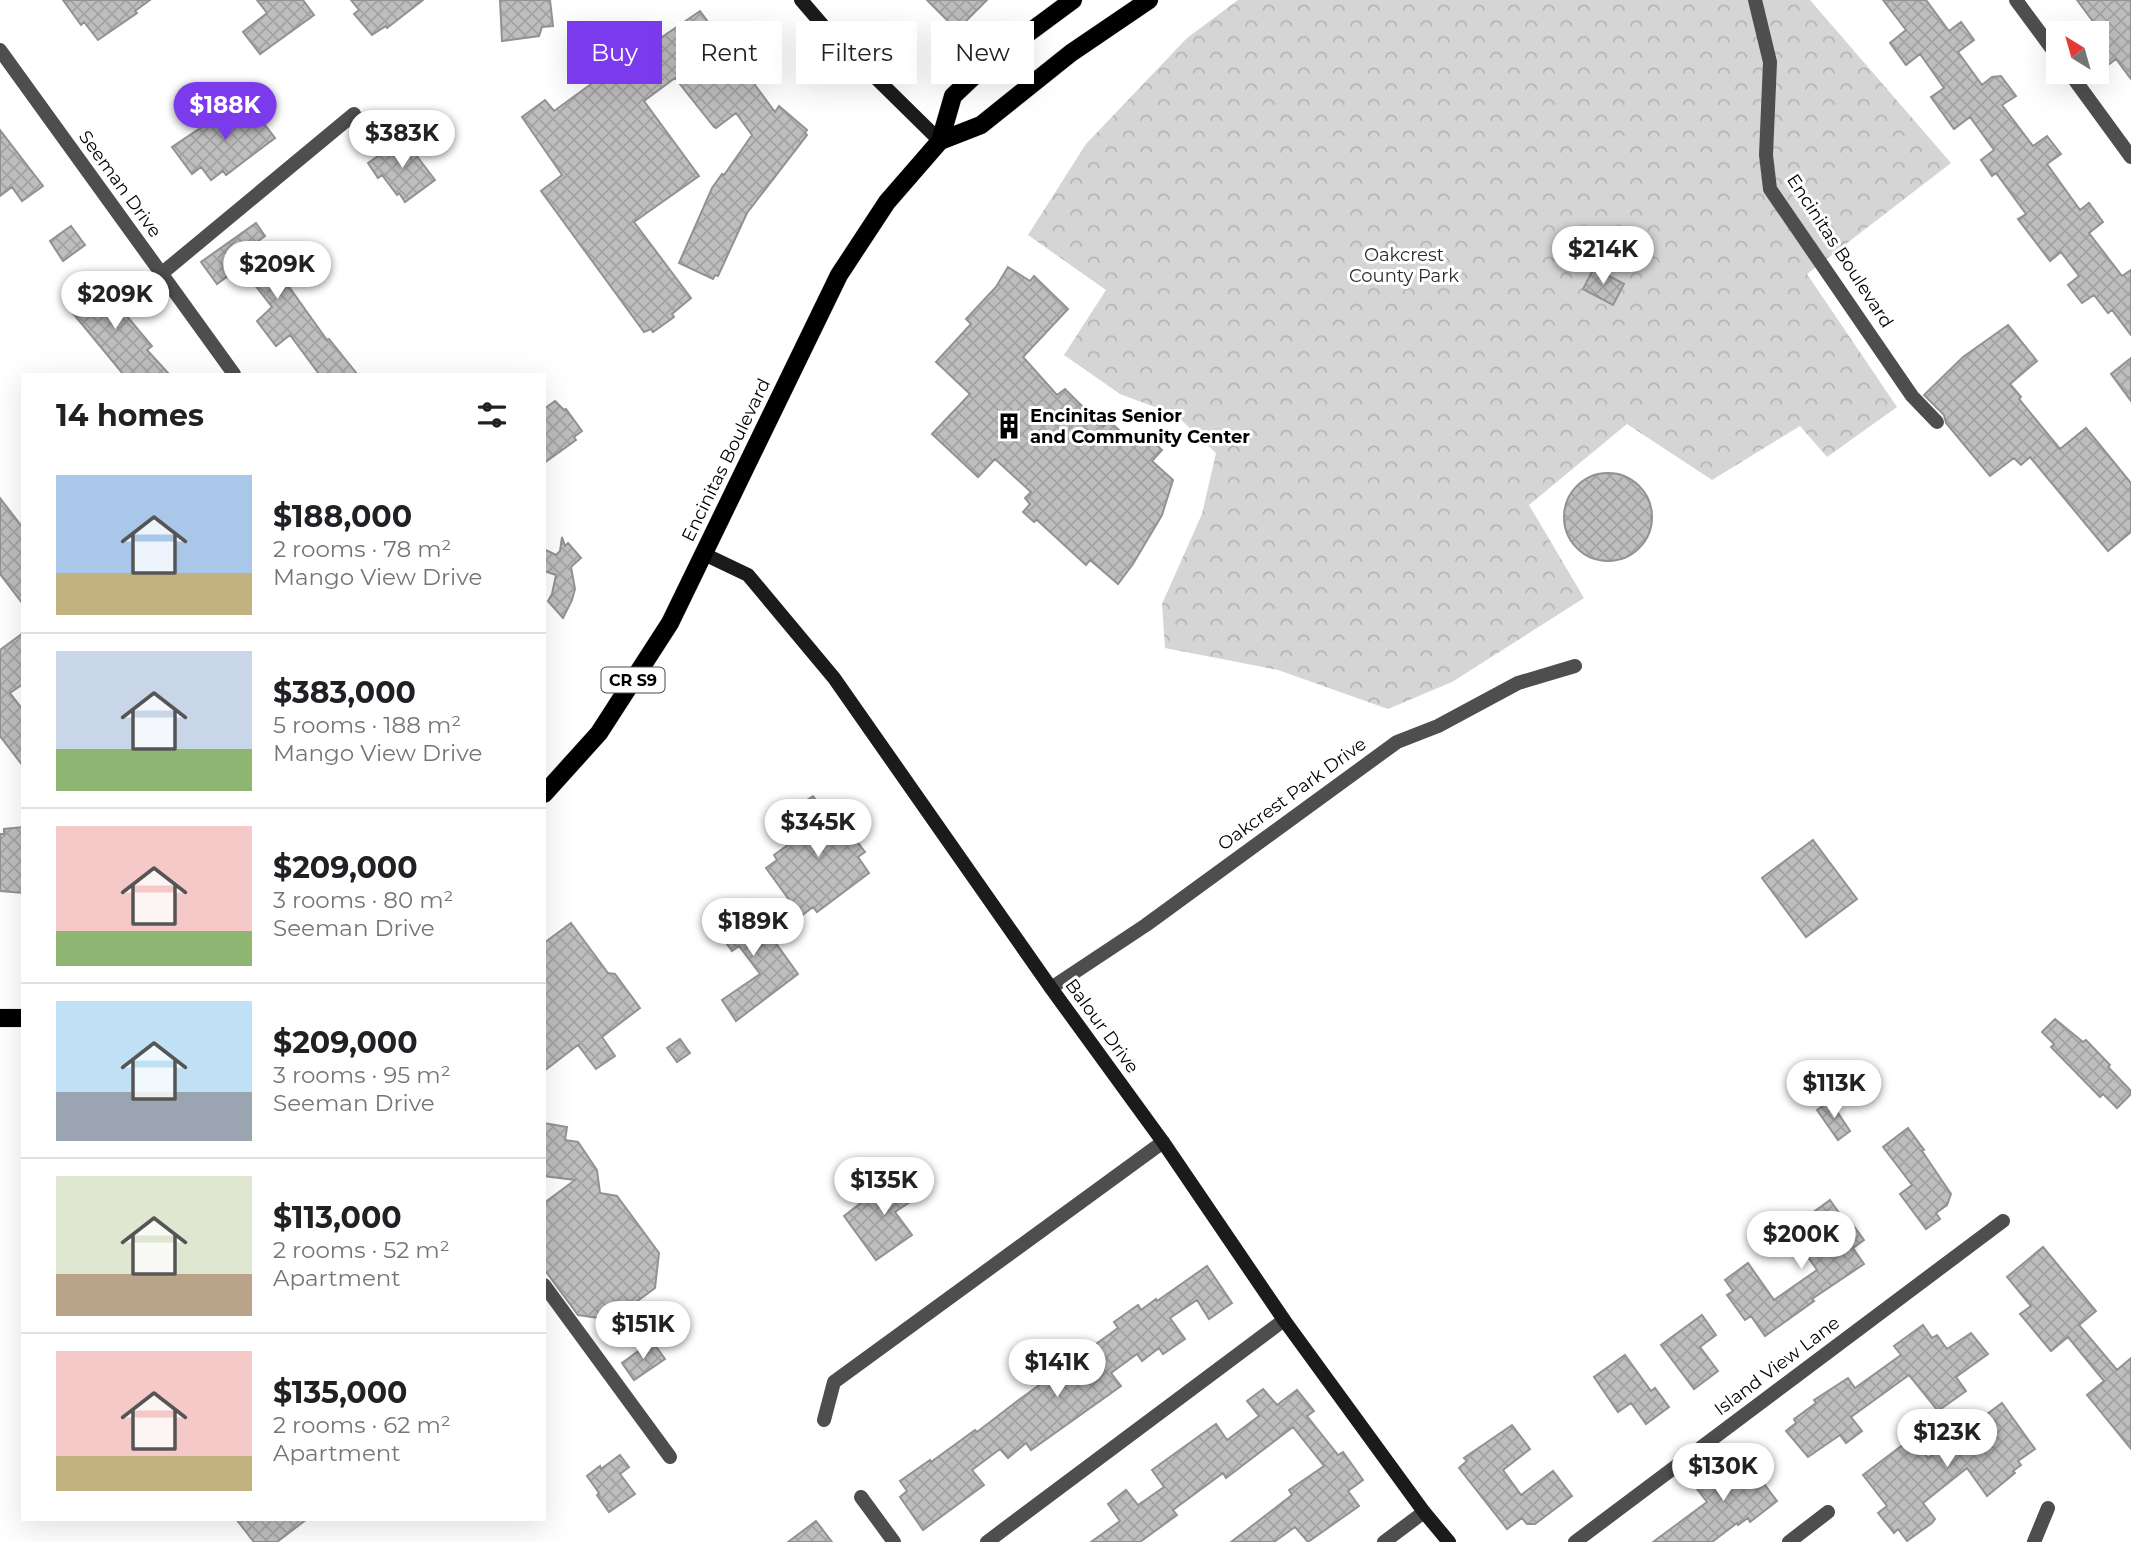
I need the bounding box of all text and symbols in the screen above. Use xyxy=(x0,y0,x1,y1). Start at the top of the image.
chip: Buy xyxy=(567,21,662,84)
chip: Rent xyxy=(676,21,782,84)
chip: Filters xyxy=(796,21,917,84)
chip: New xyxy=(931,21,1034,84)
north arrow xyxy=(2046,21,2109,84)
map controls xyxy=(2046,21,2109,84)
pin: $188K xyxy=(176,82,274,142)
text: $188K xyxy=(190,91,260,119)
pin: $383K xyxy=(353,110,451,170)
text: $383K xyxy=(365,119,439,147)
street label: Seeman Drive xyxy=(74,126,166,242)
street label: Encinitas Boulevard xyxy=(1782,170,1898,332)
pin: $214K xyxy=(1554,226,1652,286)
text: $214K xyxy=(1568,235,1638,263)
pin: $209K xyxy=(228,242,326,301)
park label: Oakcrest County Park xyxy=(1349,244,1459,287)
text: $209K xyxy=(239,250,315,278)
pin: $209K xyxy=(66,272,164,331)
text: $209K xyxy=(77,280,153,308)
street label: Encinitas Boulevard xyxy=(677,375,775,545)
icon: filters xyxy=(473,396,511,434)
text: 14 homes xyxy=(56,397,204,434)
place label: Encinitas Senior and Community Center xyxy=(1030,405,1250,448)
building icon: Encinitas Senior and Community Center xyxy=(994,411,1024,441)
text: $188,000 xyxy=(273,498,412,535)
icon: home xyxy=(112,503,196,587)
text: 2 rooms · 78 m² xyxy=(273,535,451,563)
text: Mango View Drive xyxy=(273,563,482,591)
road number: CR S9 xyxy=(602,667,664,692)
text: $383,000 xyxy=(273,674,416,711)
icon: home xyxy=(112,679,196,763)
text: 5 rooms · 188 m² xyxy=(273,711,461,739)
street label: Oakcrest Park Drive xyxy=(1214,733,1371,855)
text: Mango View Drive xyxy=(273,739,482,767)
pin: $345K xyxy=(769,800,867,859)
text: $345K xyxy=(781,808,855,836)
text: $209,000 xyxy=(273,849,418,886)
icon: home xyxy=(112,854,196,938)
text: 3 rooms · 80 m² xyxy=(273,886,453,914)
pin: $189K xyxy=(704,898,802,958)
text: $189K xyxy=(718,907,788,935)
text: Seeman Drive xyxy=(273,914,435,942)
street label: Balour Drive xyxy=(1060,974,1144,1078)
text: $209,000 xyxy=(273,1024,418,1061)
icon: home xyxy=(112,1029,196,1113)
pin: $113K xyxy=(1785,1060,1883,1120)
text: 3 rooms · 95 m² xyxy=(273,1061,451,1089)
text: $113K xyxy=(1802,1069,1866,1097)
text: Seeman Drive xyxy=(273,1089,435,1117)
pin: $135K xyxy=(835,1158,933,1217)
text: $135K xyxy=(850,1166,918,1194)
text: $113,000 xyxy=(273,1199,402,1236)
icon: home xyxy=(112,1204,196,1288)
pin: $200K xyxy=(1752,1212,1850,1271)
text: $200K xyxy=(1763,1220,1839,1248)
text: 2 rooms · 52 m² xyxy=(273,1236,450,1264)
text: Apartment xyxy=(273,1264,401,1292)
pin: $151K xyxy=(594,1302,692,1361)
text: $151K xyxy=(611,1310,675,1338)
street label: Island View Lane xyxy=(1710,1312,1844,1420)
pin: $141K xyxy=(1008,1340,1106,1399)
text: $141K xyxy=(1025,1348,1089,1376)
text: $135,000 xyxy=(273,1374,407,1411)
icon: home xyxy=(112,1379,196,1463)
pin: $123K xyxy=(1898,1410,1996,1469)
text: 2 rooms · 62 m² xyxy=(273,1411,451,1439)
text: $123K xyxy=(1913,1418,1981,1446)
text: Apartment xyxy=(273,1439,401,1467)
pin: $130K xyxy=(1674,1444,1772,1503)
text: $130K xyxy=(1688,1452,1758,1480)

